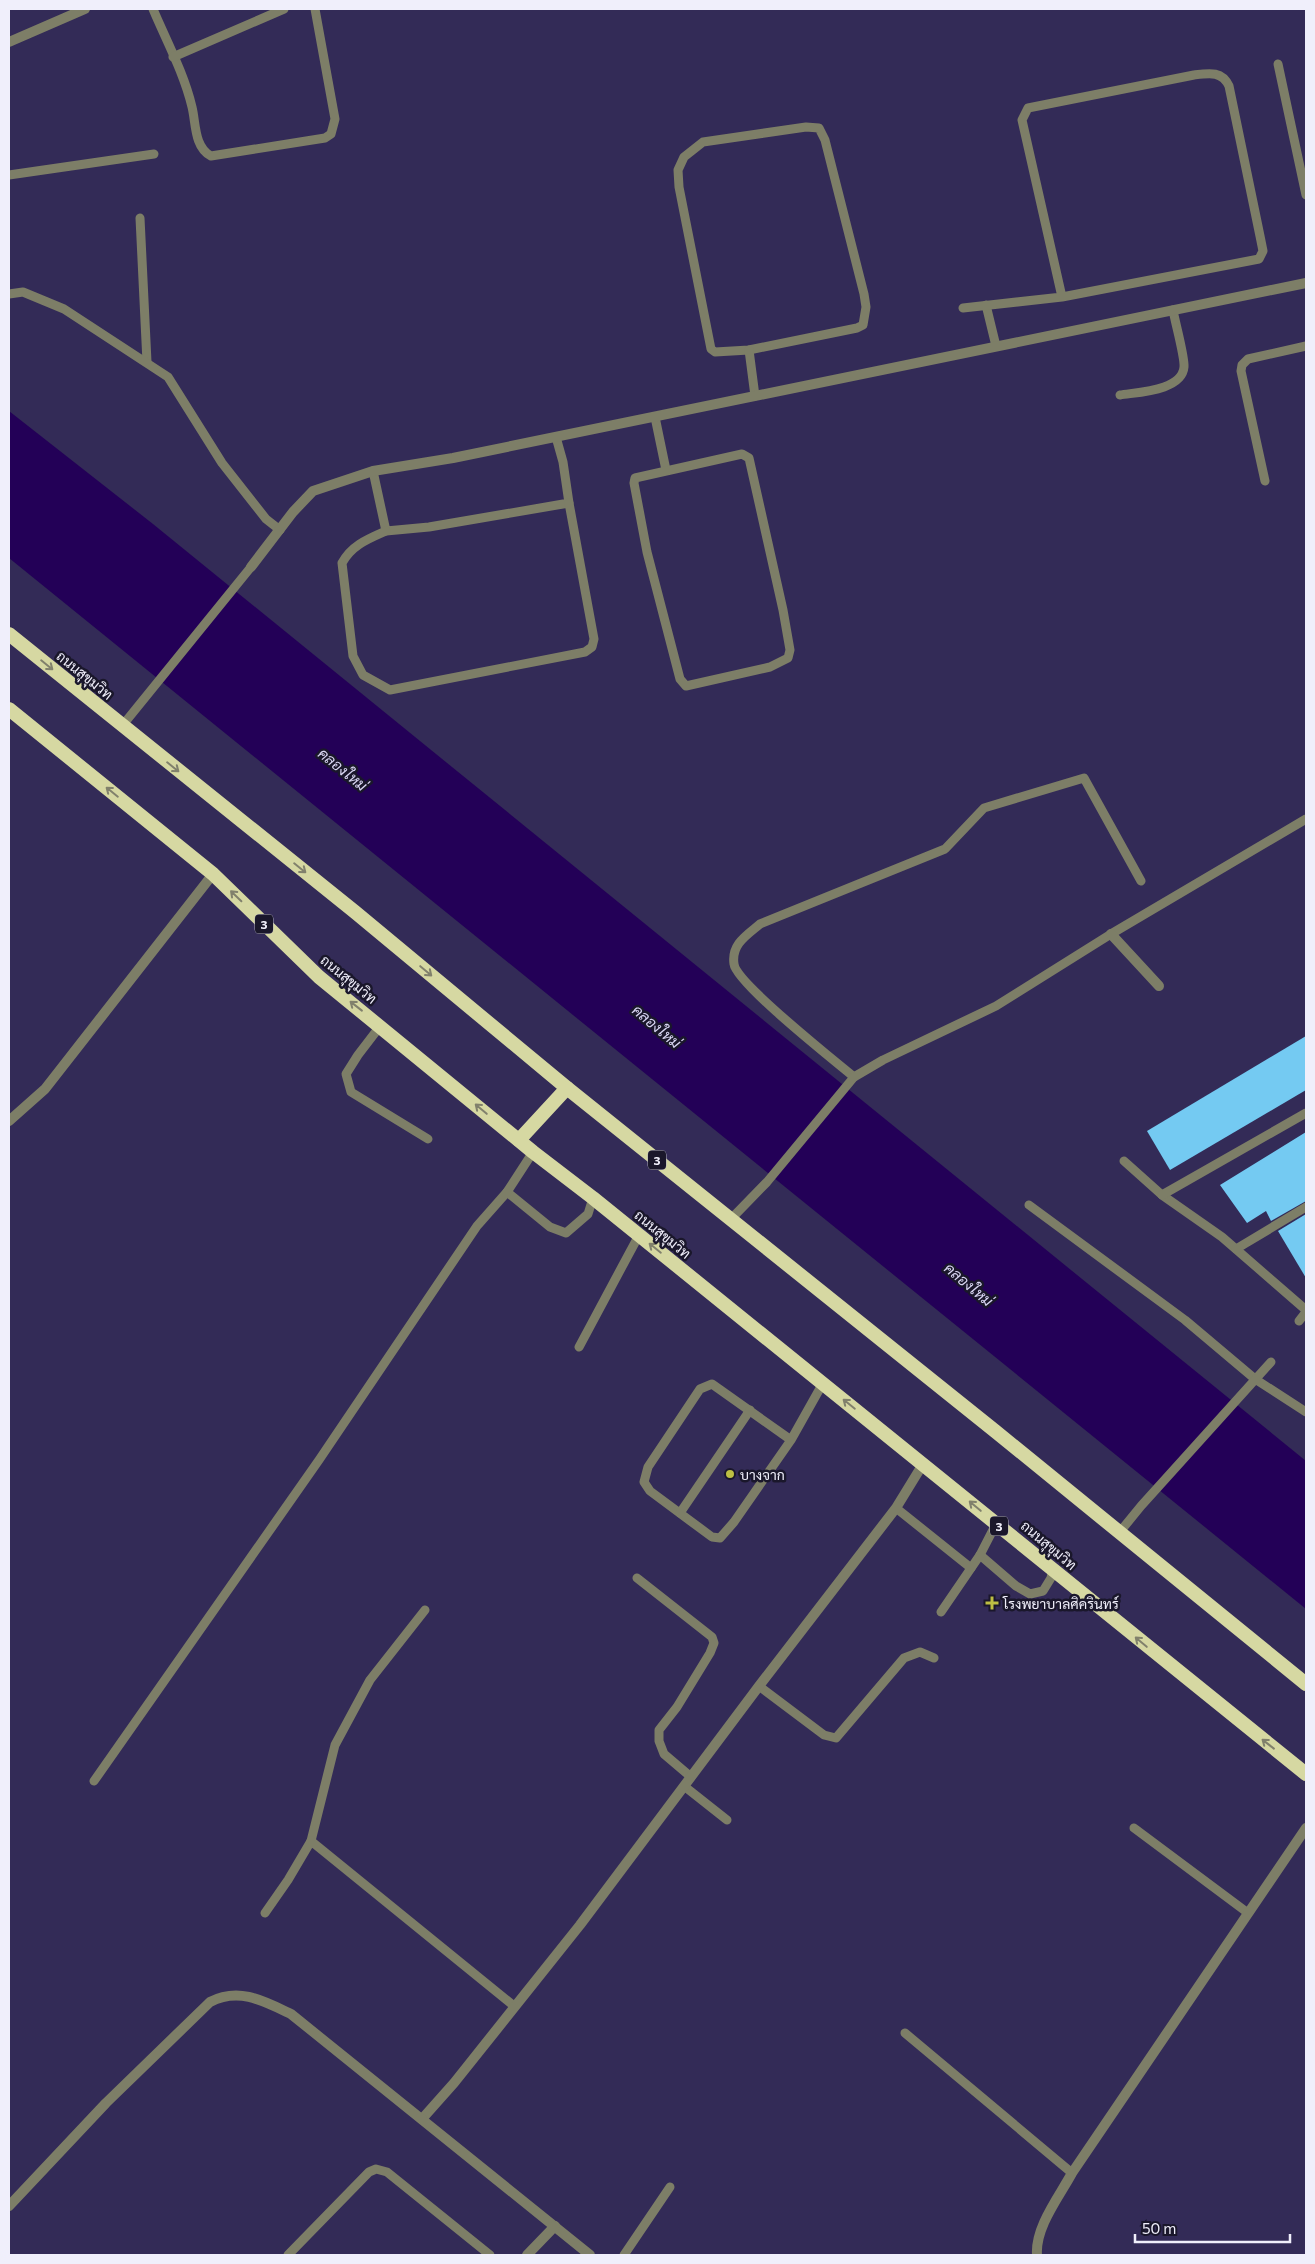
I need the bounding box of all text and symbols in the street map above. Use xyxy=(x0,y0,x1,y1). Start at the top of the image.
street label: ถนนสุขุมวิท xyxy=(52,647,117,704)
one-way arrow xyxy=(40,659,53,670)
water label: คลองใหม่ xyxy=(315,744,372,795)
one-way arrow xyxy=(166,761,179,772)
one-way arrow xyxy=(105,786,118,797)
one-way arrow xyxy=(293,863,306,874)
one-way arrow xyxy=(230,890,242,902)
road number: 3 xyxy=(255,914,273,934)
street label: ถนนสุขุมวิท xyxy=(316,951,381,1008)
one-way arrow xyxy=(419,965,432,976)
one-way arrow xyxy=(350,1000,363,1011)
water label: คลองใหม่ xyxy=(629,1000,686,1052)
one-way arrow xyxy=(475,1104,488,1115)
road number: 3 xyxy=(648,1150,666,1170)
street label: ถนนสุขุมวิท xyxy=(630,1206,695,1263)
one-way arrow xyxy=(648,1243,661,1254)
water label: คลองใหม่ xyxy=(941,1258,998,1310)
one-way arrow xyxy=(842,1399,855,1410)
place label: บางจาก xyxy=(740,1466,785,1483)
marker: บางจาก xyxy=(724,1468,736,1480)
one-way arrow xyxy=(969,1501,982,1512)
road number: 3 xyxy=(990,1516,1008,1535)
street label: ถนนสุขุมวิท xyxy=(1016,1517,1080,1575)
place label: โรงพยาบาลศิครินทร์ xyxy=(1002,1595,1119,1612)
marker: โรงพยาบาลศิครินทร์ xyxy=(985,1596,999,1610)
one-way arrow xyxy=(1135,1637,1148,1648)
one-way arrow xyxy=(1262,1738,1275,1749)
scale bar xyxy=(1135,2212,1290,2244)
text: 50 m xyxy=(1142,2219,1176,2237)

